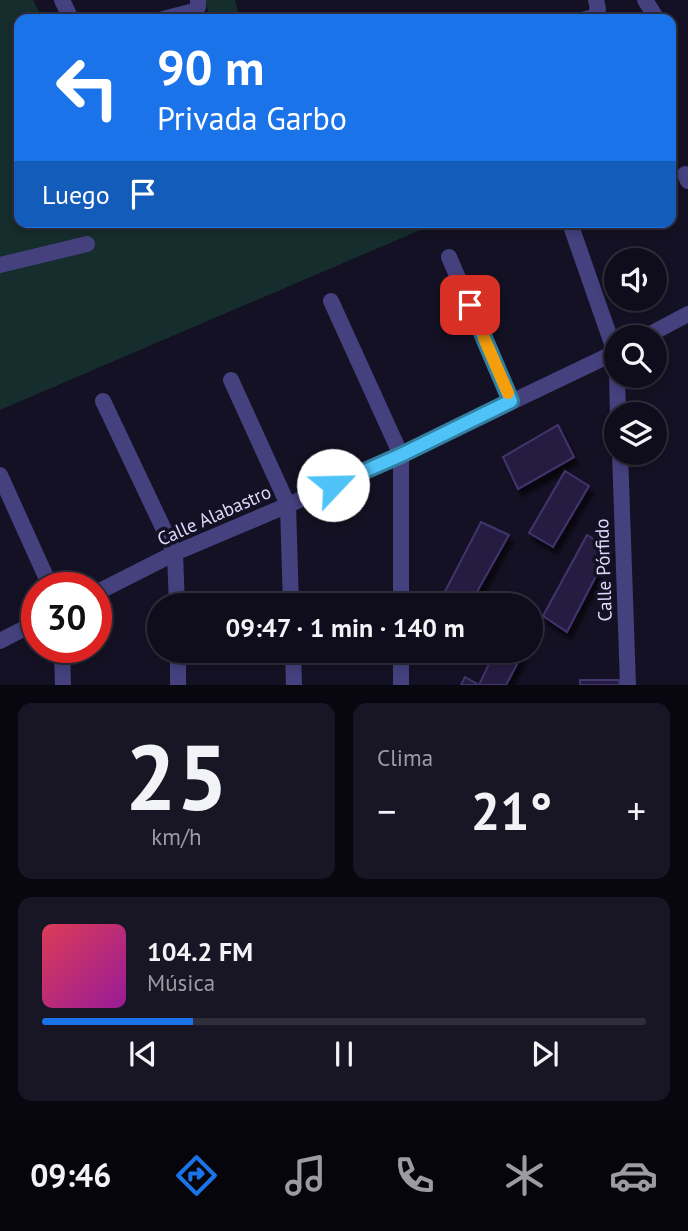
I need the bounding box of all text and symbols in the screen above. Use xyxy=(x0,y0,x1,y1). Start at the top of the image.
text: 90 m xyxy=(157,35,264,99)
icon: left xyxy=(42,42,133,133)
text: Privada Garbo xyxy=(157,97,347,139)
icon: arrive xyxy=(124,175,162,213)
text: Luego xyxy=(42,178,110,211)
map controls xyxy=(604,248,667,465)
button: sound xyxy=(604,248,667,311)
pin xyxy=(440,275,500,335)
icon: arrive xyxy=(451,286,489,324)
button: search xyxy=(604,325,667,388)
button: layers xyxy=(604,402,667,465)
position arrow xyxy=(296,448,370,522)
street label: Calle Alabastro xyxy=(153,479,275,551)
street label: Calle Pórfido xyxy=(589,518,617,622)
speed limit sign: 30 xyxy=(21,572,112,663)
text: 09:47 · 1 min · 140 m xyxy=(225,611,465,644)
text: 25 xyxy=(125,717,228,835)
text: Clima xyxy=(377,743,433,772)
text: 21° xyxy=(471,777,552,844)
text: − xyxy=(377,786,396,835)
text: + xyxy=(627,786,646,835)
text: km/h xyxy=(151,822,202,851)
text: 104.2 FM xyxy=(147,935,253,968)
text: Música xyxy=(147,968,215,997)
icon: previous xyxy=(124,1035,162,1073)
icon: pause xyxy=(325,1035,363,1073)
icon: next xyxy=(526,1035,564,1073)
icon: directions xyxy=(172,1151,221,1200)
icon: music xyxy=(281,1151,330,1200)
icon: phone xyxy=(390,1151,439,1200)
icon: climate xyxy=(500,1151,549,1200)
icon: car xyxy=(609,1151,658,1200)
text: 09:46 xyxy=(30,1154,111,1196)

